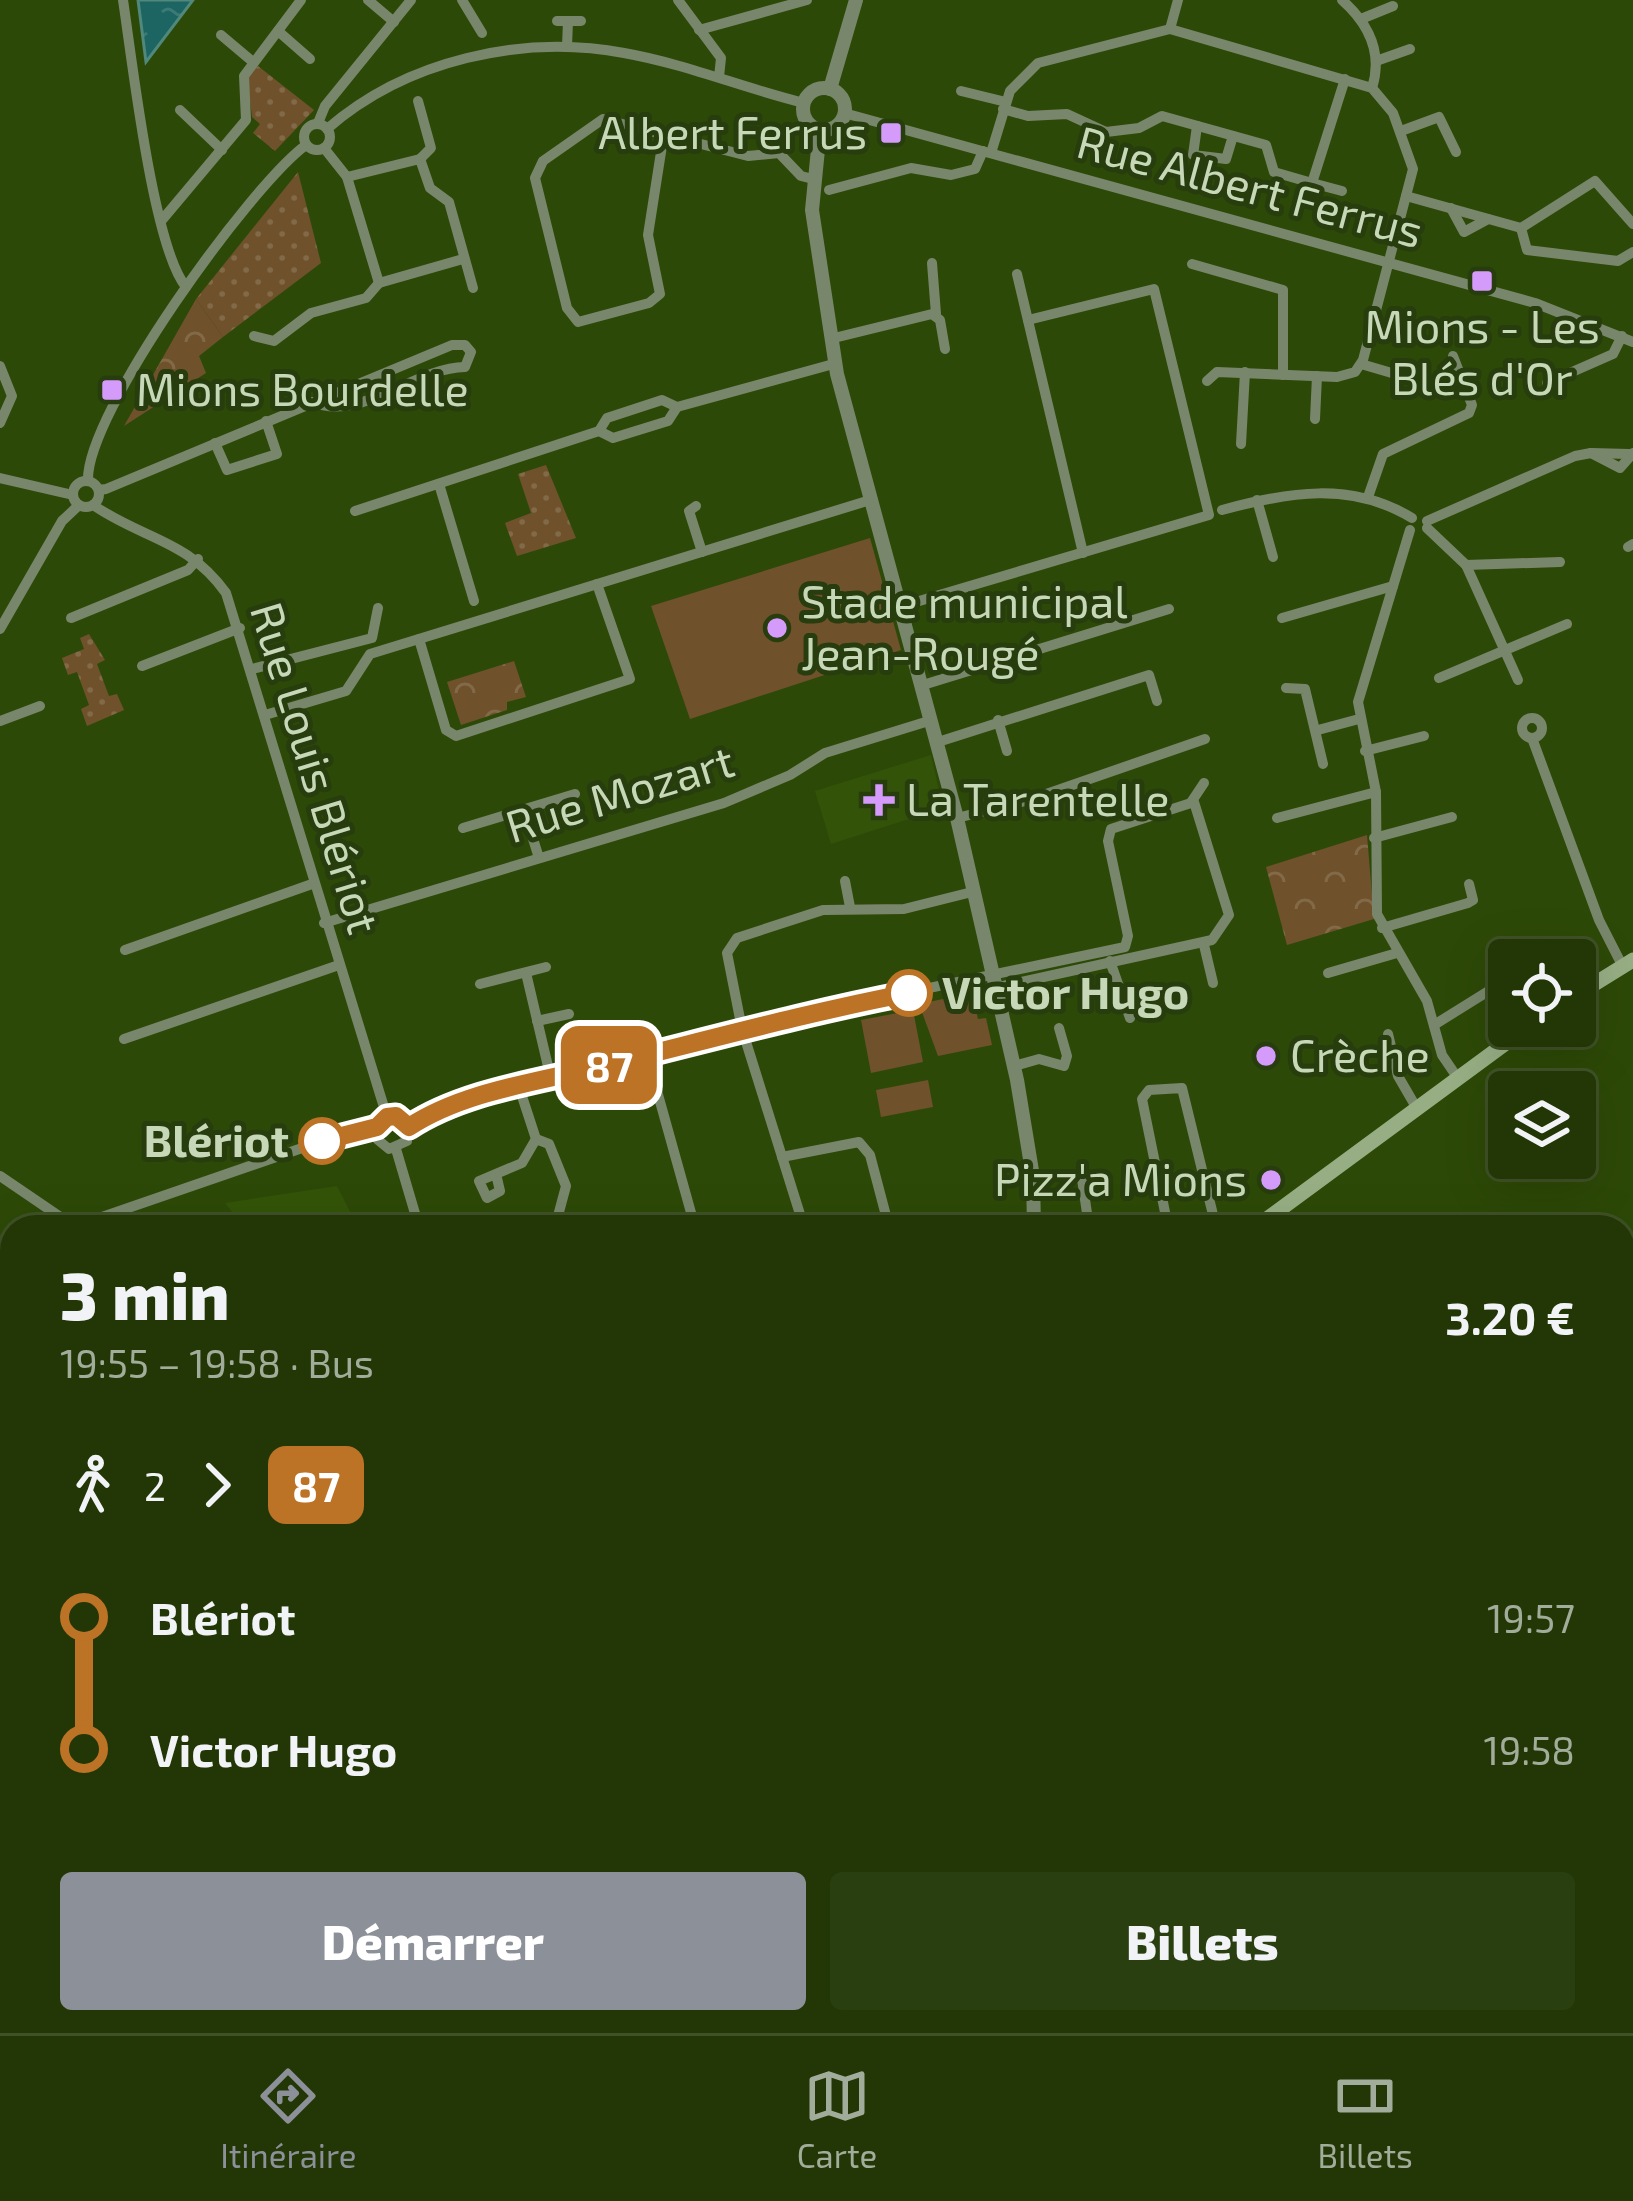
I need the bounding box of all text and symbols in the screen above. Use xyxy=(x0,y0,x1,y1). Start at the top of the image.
place label: Albert Ferrus xyxy=(598,104,867,158)
street label: Rue Albert Ferrus xyxy=(1072,113,1429,257)
marker: Albert Ferrus xyxy=(878,120,904,146)
marker: Mions - Les Blés d'Or xyxy=(1469,268,1495,294)
place label: Mions - Les Blés d'Or xyxy=(1364,298,1600,404)
place label: Mions Bourdelle xyxy=(136,361,469,415)
marker: Mions Bourdelle xyxy=(99,377,125,403)
place label: Stade municipal Jean-Rougé xyxy=(801,573,1128,679)
street label: Rue Louis Blériot xyxy=(241,595,393,939)
marker: Stade municipal Jean-Rougé xyxy=(764,615,790,641)
street label: Rue Mozart xyxy=(499,732,740,852)
place label: La Tarentelle xyxy=(906,771,1169,825)
marker: La Tarentelle xyxy=(863,784,895,816)
map controls xyxy=(1488,939,1596,1179)
button: locate xyxy=(1488,939,1596,1047)
place label: Victor Hugo xyxy=(942,964,1189,1018)
marker: Victor Hugo xyxy=(887,971,931,1015)
line badge: 87 xyxy=(555,1026,663,1104)
place label: Crèche xyxy=(1290,1027,1430,1081)
text: 87 xyxy=(585,1040,633,1090)
marker: Crèche xyxy=(1253,1043,1279,1069)
button: layers xyxy=(1488,1071,1596,1179)
place label: Blériot xyxy=(144,1112,289,1166)
marker: Blériot xyxy=(300,1119,344,1163)
place label: Pizz'a Mions xyxy=(994,1151,1247,1205)
marker: Pizz'a Mions xyxy=(1258,1167,1284,1193)
text: 3 min xyxy=(60,1254,230,1333)
text: 3.20 € xyxy=(1445,1290,1575,1344)
text: 19:55 – 19:58 · Bus xyxy=(60,1339,374,1386)
icon: walk xyxy=(60,1452,126,1518)
icon: forward xyxy=(184,1452,250,1518)
text: 87 xyxy=(292,1460,340,1510)
text: 2 xyxy=(144,1462,166,1509)
text: Blériot xyxy=(150,1590,295,1644)
text: 19:57 xyxy=(1487,1594,1575,1641)
text: Victor Hugo xyxy=(150,1722,397,1776)
text: 19:58 xyxy=(1483,1726,1575,1773)
button: Démarrer xyxy=(60,1872,806,2010)
button: Billets xyxy=(830,1872,1575,2010)
tab: Itinéraire xyxy=(220,2063,357,2175)
tab: Carte xyxy=(797,2063,877,2175)
tab: Billets xyxy=(1318,2063,1413,2175)

